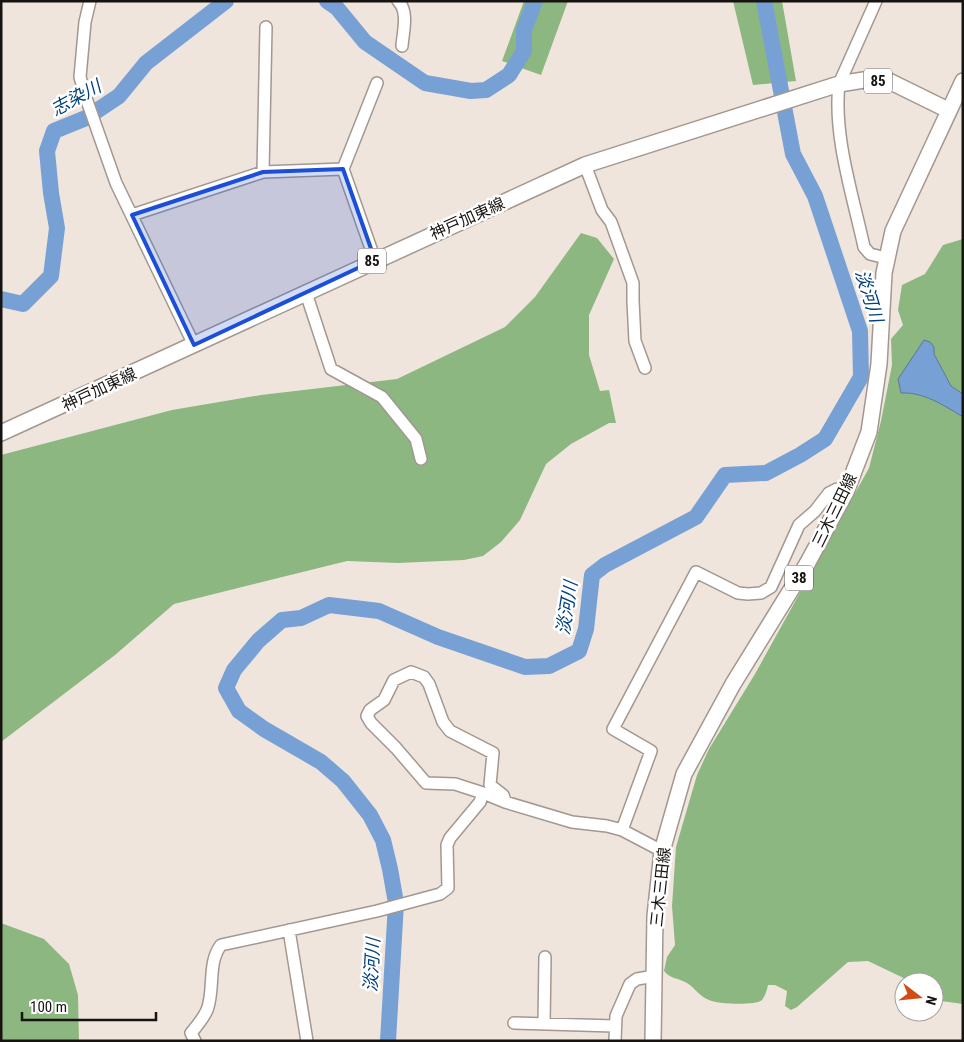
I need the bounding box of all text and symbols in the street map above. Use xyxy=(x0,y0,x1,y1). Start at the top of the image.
road number: 85 xyxy=(864,68,892,94)
water label: 志染川 xyxy=(47,74,106,120)
street label: 神戸加東線 xyxy=(427,194,508,243)
road number: 85 xyxy=(358,248,386,274)
water label: 淡河川 xyxy=(852,267,888,327)
street label: 神戸加東線 xyxy=(59,364,139,415)
street label: 三木三田線 xyxy=(808,470,861,550)
road number: 38 xyxy=(785,566,813,590)
water label: 淡河川 xyxy=(552,578,581,636)
street label: 三木三田線 xyxy=(647,846,674,928)
water label: 淡河川 xyxy=(360,935,384,992)
north arrow xyxy=(894,972,944,1022)
scale bar xyxy=(22,990,156,1022)
text: N xyxy=(923,994,940,1007)
text: 100 m xyxy=(30,998,67,1016)

